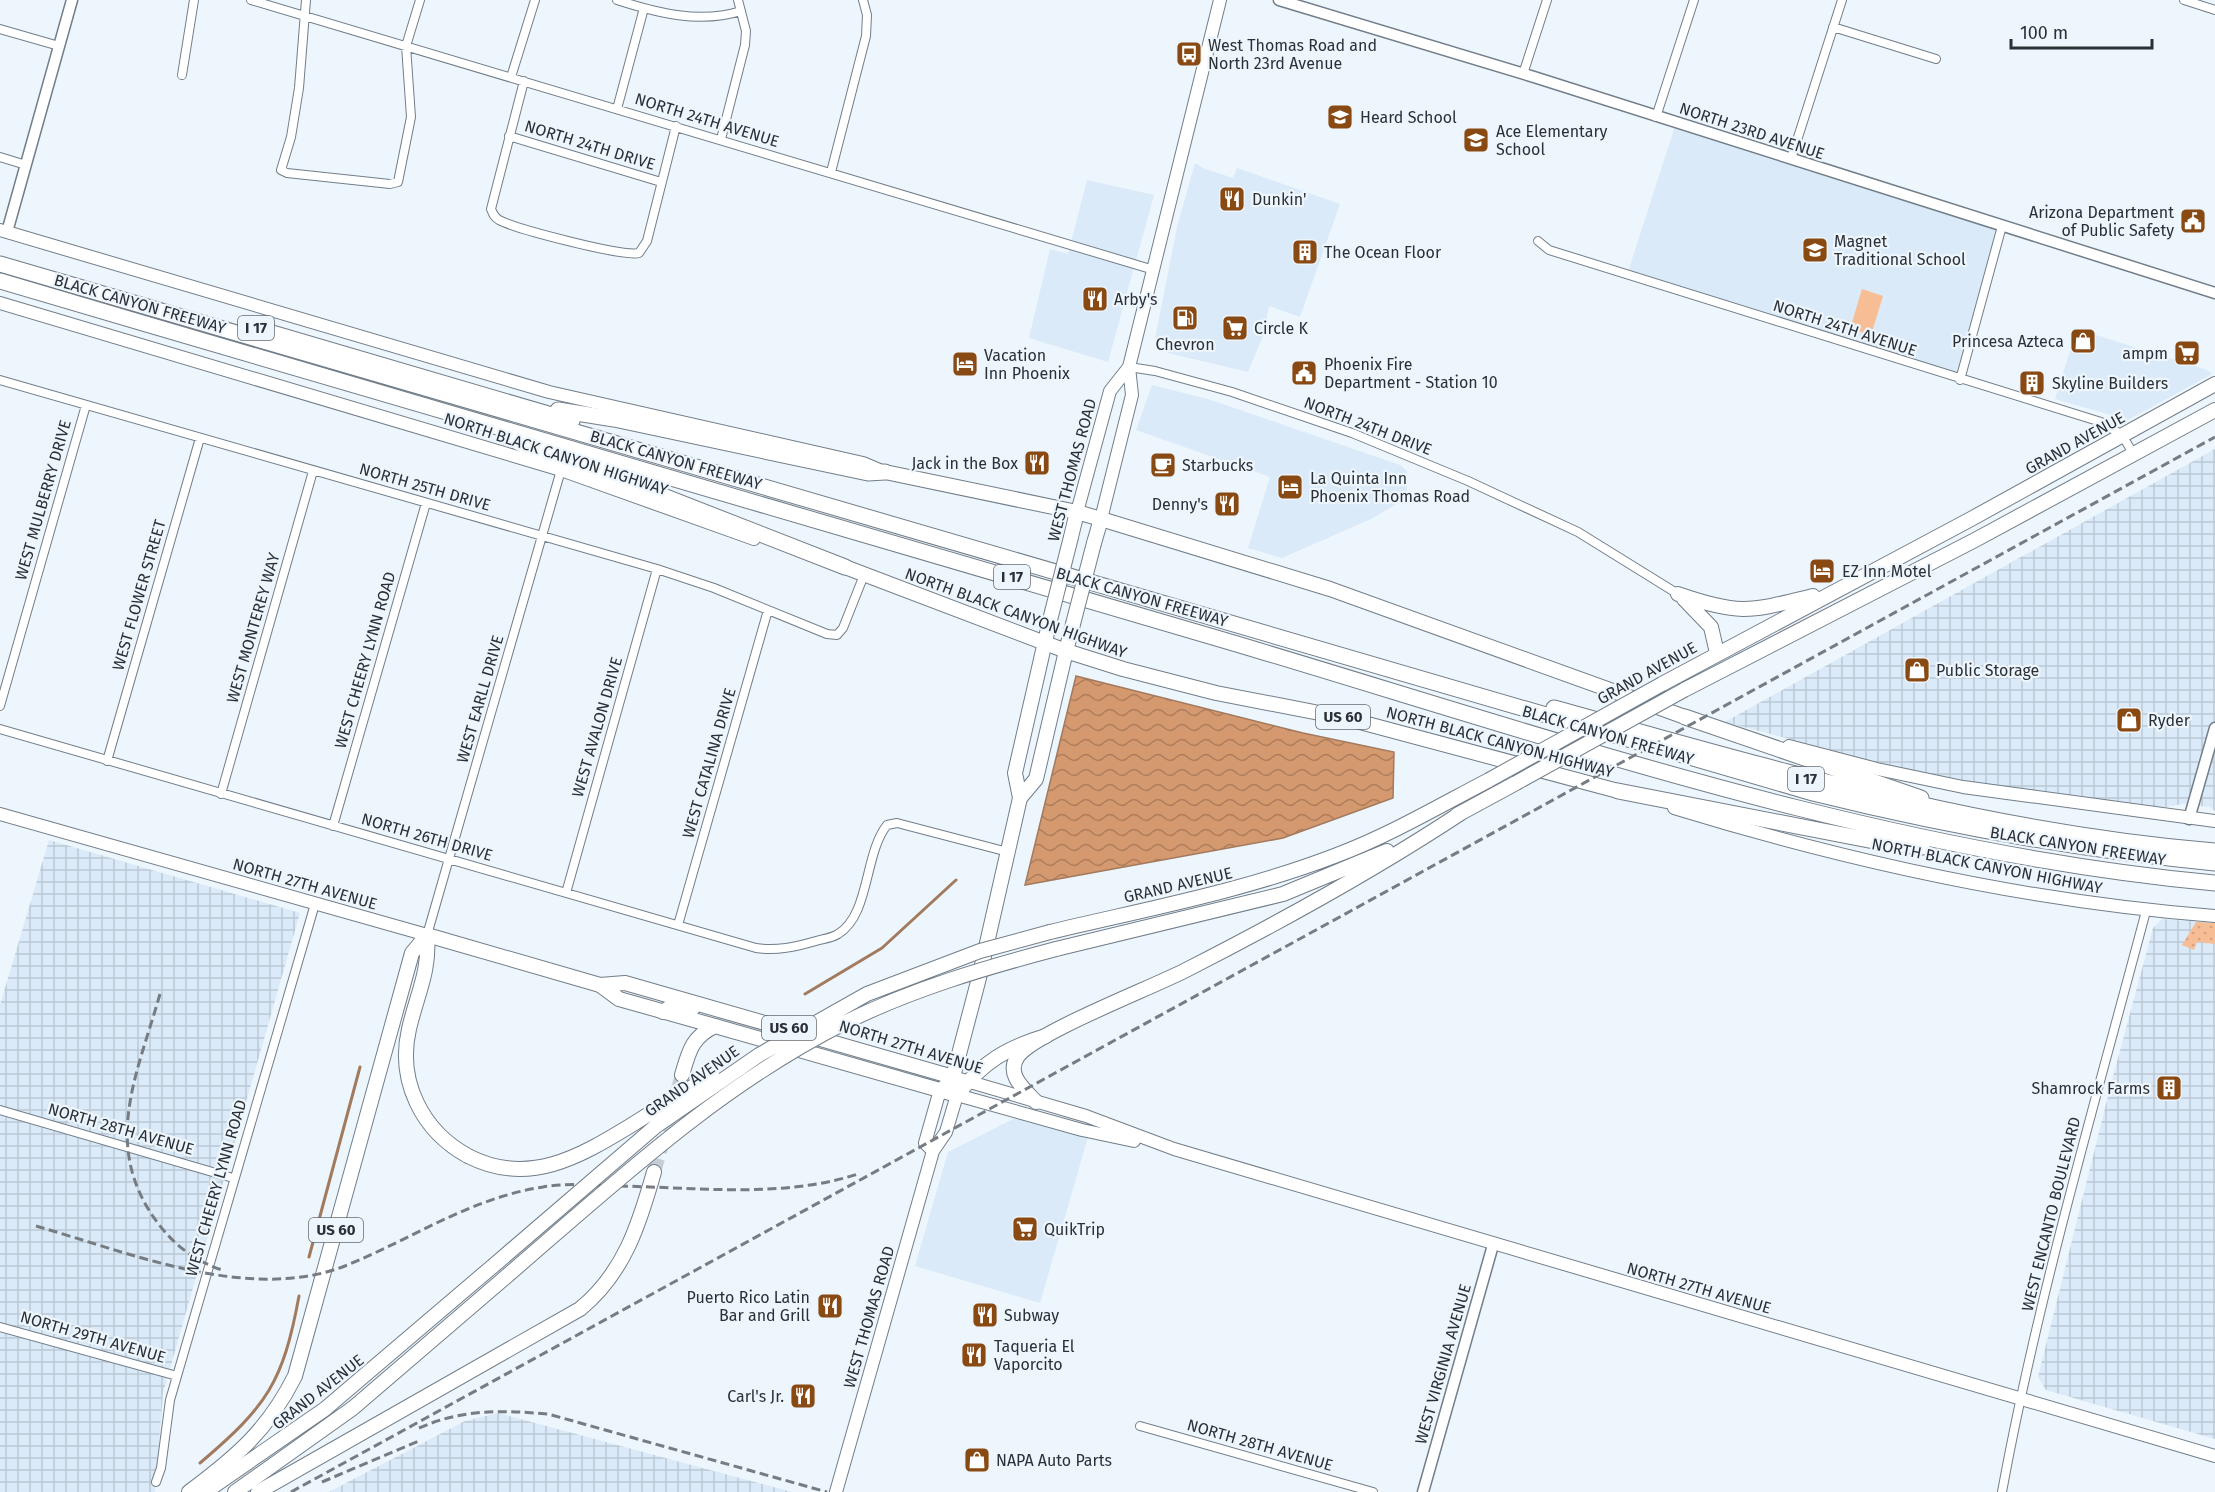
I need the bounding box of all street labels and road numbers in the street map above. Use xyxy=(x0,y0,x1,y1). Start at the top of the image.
street label: NORTH 24TH AVENUE xyxy=(633,89,781,151)
street label: NORTH 23RD AVENUE xyxy=(1677,99,1827,163)
street label: NORTH 24TH DRIVE xyxy=(522,116,658,174)
street label: BLACK CANYON FREEWAY xyxy=(52,270,228,338)
street label: NORTH 24TH AVENUE xyxy=(1771,296,1919,360)
road number: I 17 xyxy=(238,316,274,340)
street label: NORTH 24TH DRIVE xyxy=(1301,393,1435,459)
street label: WEST THOMAS ROAD xyxy=(1044,396,1100,544)
street label: GRAND AVENUE xyxy=(2022,408,2128,478)
street label: NORTH BLACK CANYON HIGHWAY xyxy=(441,409,671,499)
street label: WEST MULBERRY DRIVE xyxy=(11,418,75,582)
street label: BLACK CANYON FREEWAY xyxy=(588,426,764,494)
street label: NORTH 25TH DRIVE xyxy=(357,459,493,515)
street label: WEST FLOWER STREET xyxy=(108,517,170,673)
street label: WEST MONTEREY WAY xyxy=(222,551,284,705)
street label: BLACK CANYON FREEWAY xyxy=(1054,563,1230,631)
street label: NORTH BLACK CANYON HIGHWAY xyxy=(902,564,1130,662)
road number: I 17 xyxy=(994,565,1030,589)
street label: WEST CHEERY LYNN ROAD xyxy=(331,569,399,751)
street label: WEST EARLL DRIVE xyxy=(453,633,507,765)
street label: GRAND AVENUE xyxy=(1594,638,1700,708)
street label: WEST AVALON DRIVE xyxy=(568,655,626,799)
street label: WEST CATALINA DRIVE xyxy=(678,686,740,840)
street label: BLACK CANYON FREEWAY xyxy=(1520,701,1696,769)
street label: NORTH BLACK CANYON HIGHWAY xyxy=(1384,702,1616,782)
road number: US 60 xyxy=(1316,705,1370,729)
road number: I 17 xyxy=(1788,767,1824,791)
street label: NORTH 26TH DRIVE xyxy=(359,809,495,865)
street label: BLACK CANYON FREEWAY xyxy=(1989,823,2168,869)
street label: NORTH BLACK CANYON HIGHWAY xyxy=(1870,834,2104,898)
street label: NORTH 27TH AVENUE xyxy=(231,854,379,914)
street label: GRAND AVENUE xyxy=(1122,863,1234,907)
road number: US 60 xyxy=(762,1016,816,1040)
street label: NORTH 27TH AVENUE xyxy=(837,1016,985,1078)
street label: GRAND AVENUE xyxy=(641,1041,743,1121)
street label: WEST CHEERY LYNN ROAD xyxy=(182,1097,250,1279)
street label: NORTH 28TH AVENUE xyxy=(46,1099,196,1159)
street label: WEST ENCANTO BOULEVARD xyxy=(2018,1115,2084,1313)
road number: US 60 xyxy=(309,1218,363,1242)
street label: WEST THOMAS ROAD xyxy=(840,1244,898,1390)
street label: NORTH 27TH AVENUE xyxy=(1625,1258,1773,1318)
street label: WEST VIRGINIA AVENUE xyxy=(1411,1282,1475,1446)
street label: NORTH 29TH AVENUE xyxy=(18,1307,168,1367)
street label: GRAND AVENUE xyxy=(268,1350,368,1434)
street label: NORTH 28TH AVENUE xyxy=(1185,1415,1335,1475)

